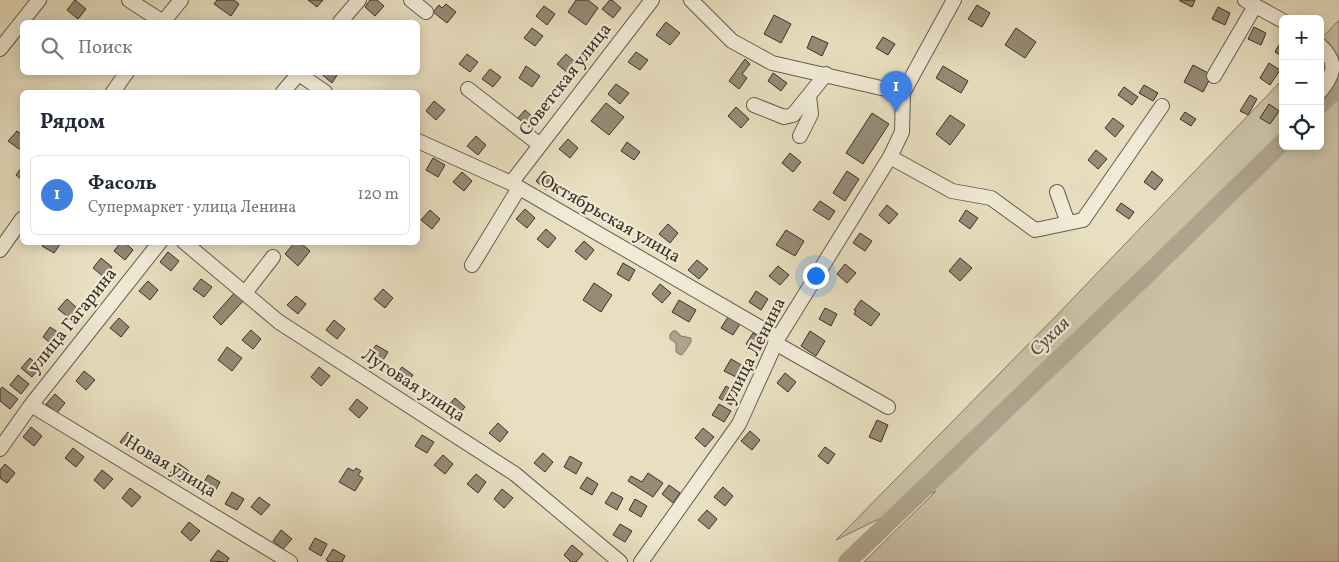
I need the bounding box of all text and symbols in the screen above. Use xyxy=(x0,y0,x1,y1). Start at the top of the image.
map controls xyxy=(1279,15,1324,150)
button: + xyxy=(1279,15,1324,60)
street label: Советская улица xyxy=(514,18,618,142)
search box xyxy=(20,20,420,75)
icon: search xyxy=(38,34,66,62)
text: Поиск xyxy=(78,35,132,61)
button: − xyxy=(1279,60,1324,105)
pin: 1 xyxy=(880,71,912,112)
button: locate xyxy=(1279,105,1324,150)
text: Рядом xyxy=(40,108,105,137)
street label: Октябрьская улица xyxy=(535,168,685,270)
text: Фасоль xyxy=(88,171,157,197)
text: 1 xyxy=(54,184,60,206)
text: 120 m xyxy=(357,184,399,206)
text: Супермаркет · улица Ленина xyxy=(88,197,296,219)
street label: улица Гагарина xyxy=(23,263,123,379)
your location xyxy=(803,263,829,289)
street label: улица Ленина xyxy=(717,294,793,408)
water label: Сухая xyxy=(1024,311,1076,363)
street label: Луговая улица xyxy=(356,343,470,429)
street label: Новая улица xyxy=(119,430,221,504)

